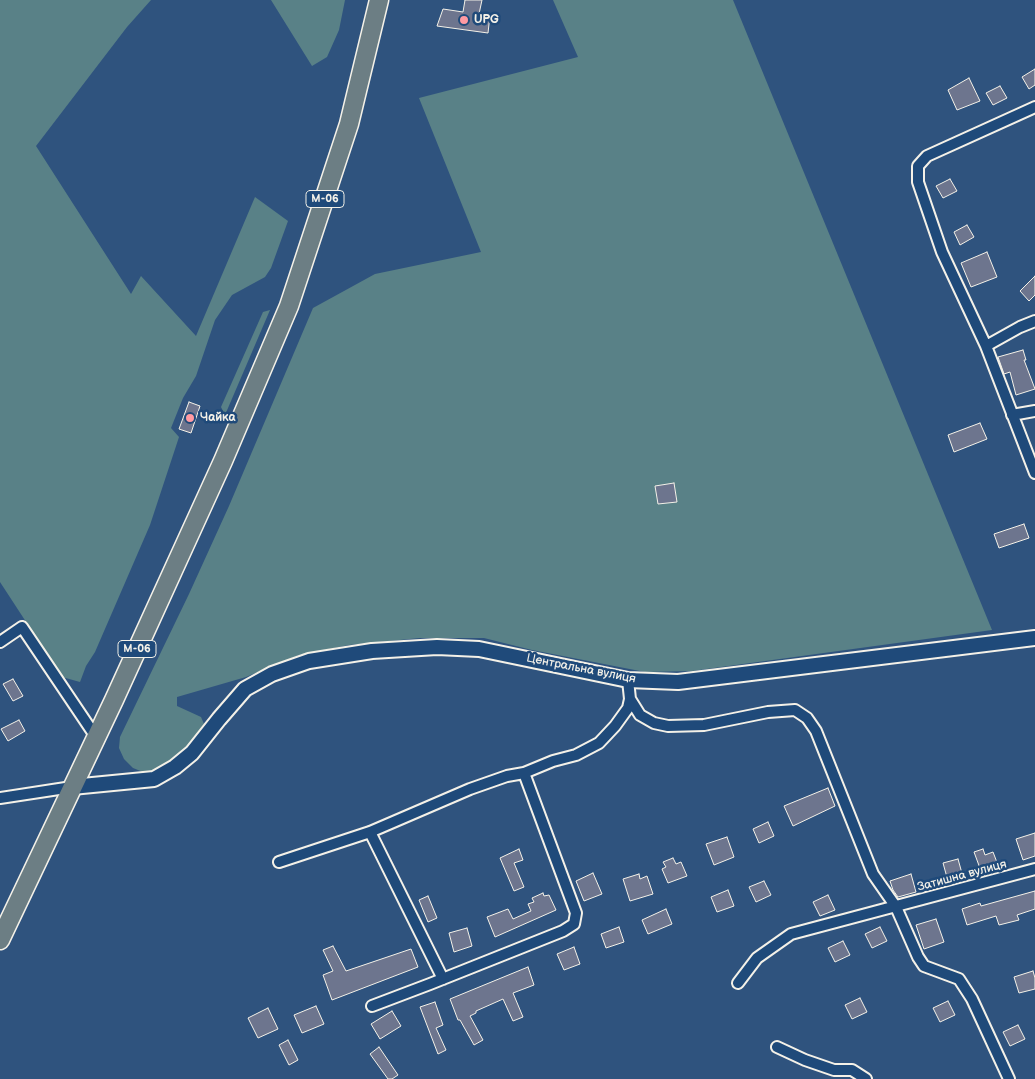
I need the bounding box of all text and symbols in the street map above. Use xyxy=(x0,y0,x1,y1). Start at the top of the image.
place label: UPG xyxy=(474,13,499,27)
marker: UPG xyxy=(458,14,470,26)
road number: М-06 xyxy=(306,190,344,208)
place label: Чайка xyxy=(200,411,235,425)
marker: Чайка xyxy=(184,412,196,424)
road number: М-06 xyxy=(118,641,156,658)
street label: Центральна вулиця xyxy=(525,651,637,687)
street label: Затишна вулиця xyxy=(916,857,1008,895)

